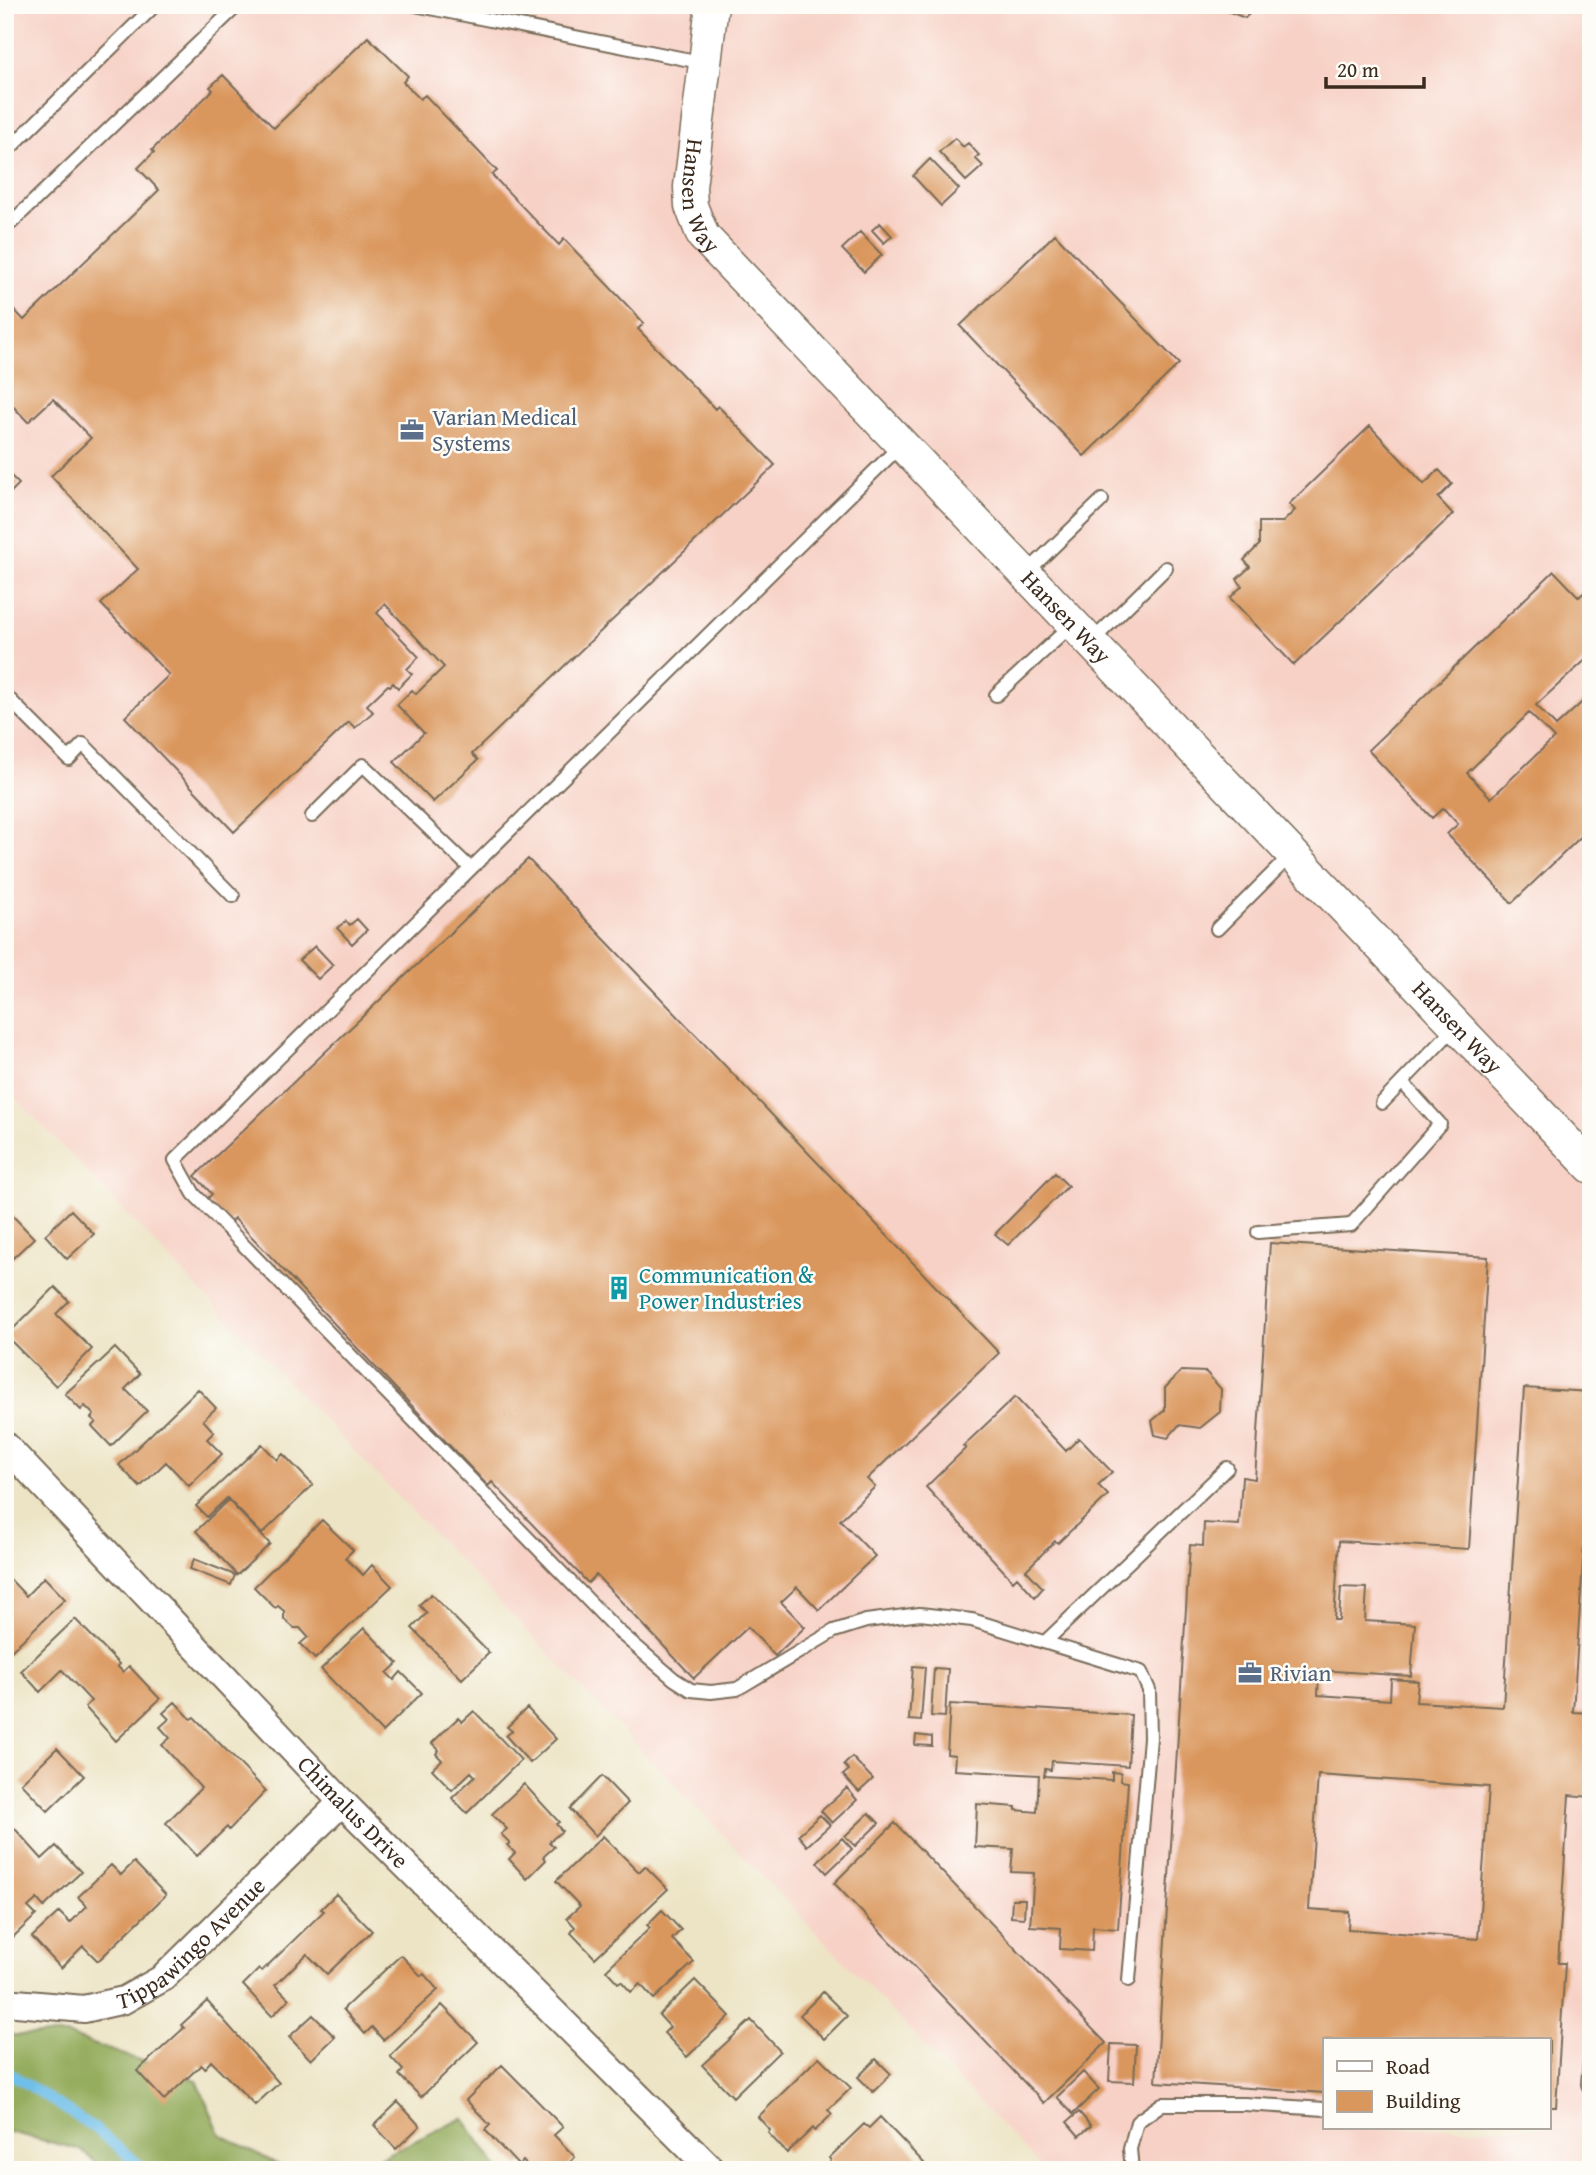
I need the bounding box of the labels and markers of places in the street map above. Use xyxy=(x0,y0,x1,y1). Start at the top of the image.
place label: Varian Medical Systems xyxy=(432,400,577,459)
office icon: Varian Medical Systems xyxy=(398,416,426,444)
place label: Communication & Power Industries xyxy=(639,1258,814,1317)
building icon: Communication & Power Industries xyxy=(605,1274,633,1302)
place label: Rivian xyxy=(1270,1656,1331,1689)
office icon: Rivian xyxy=(1236,1659,1264,1687)

